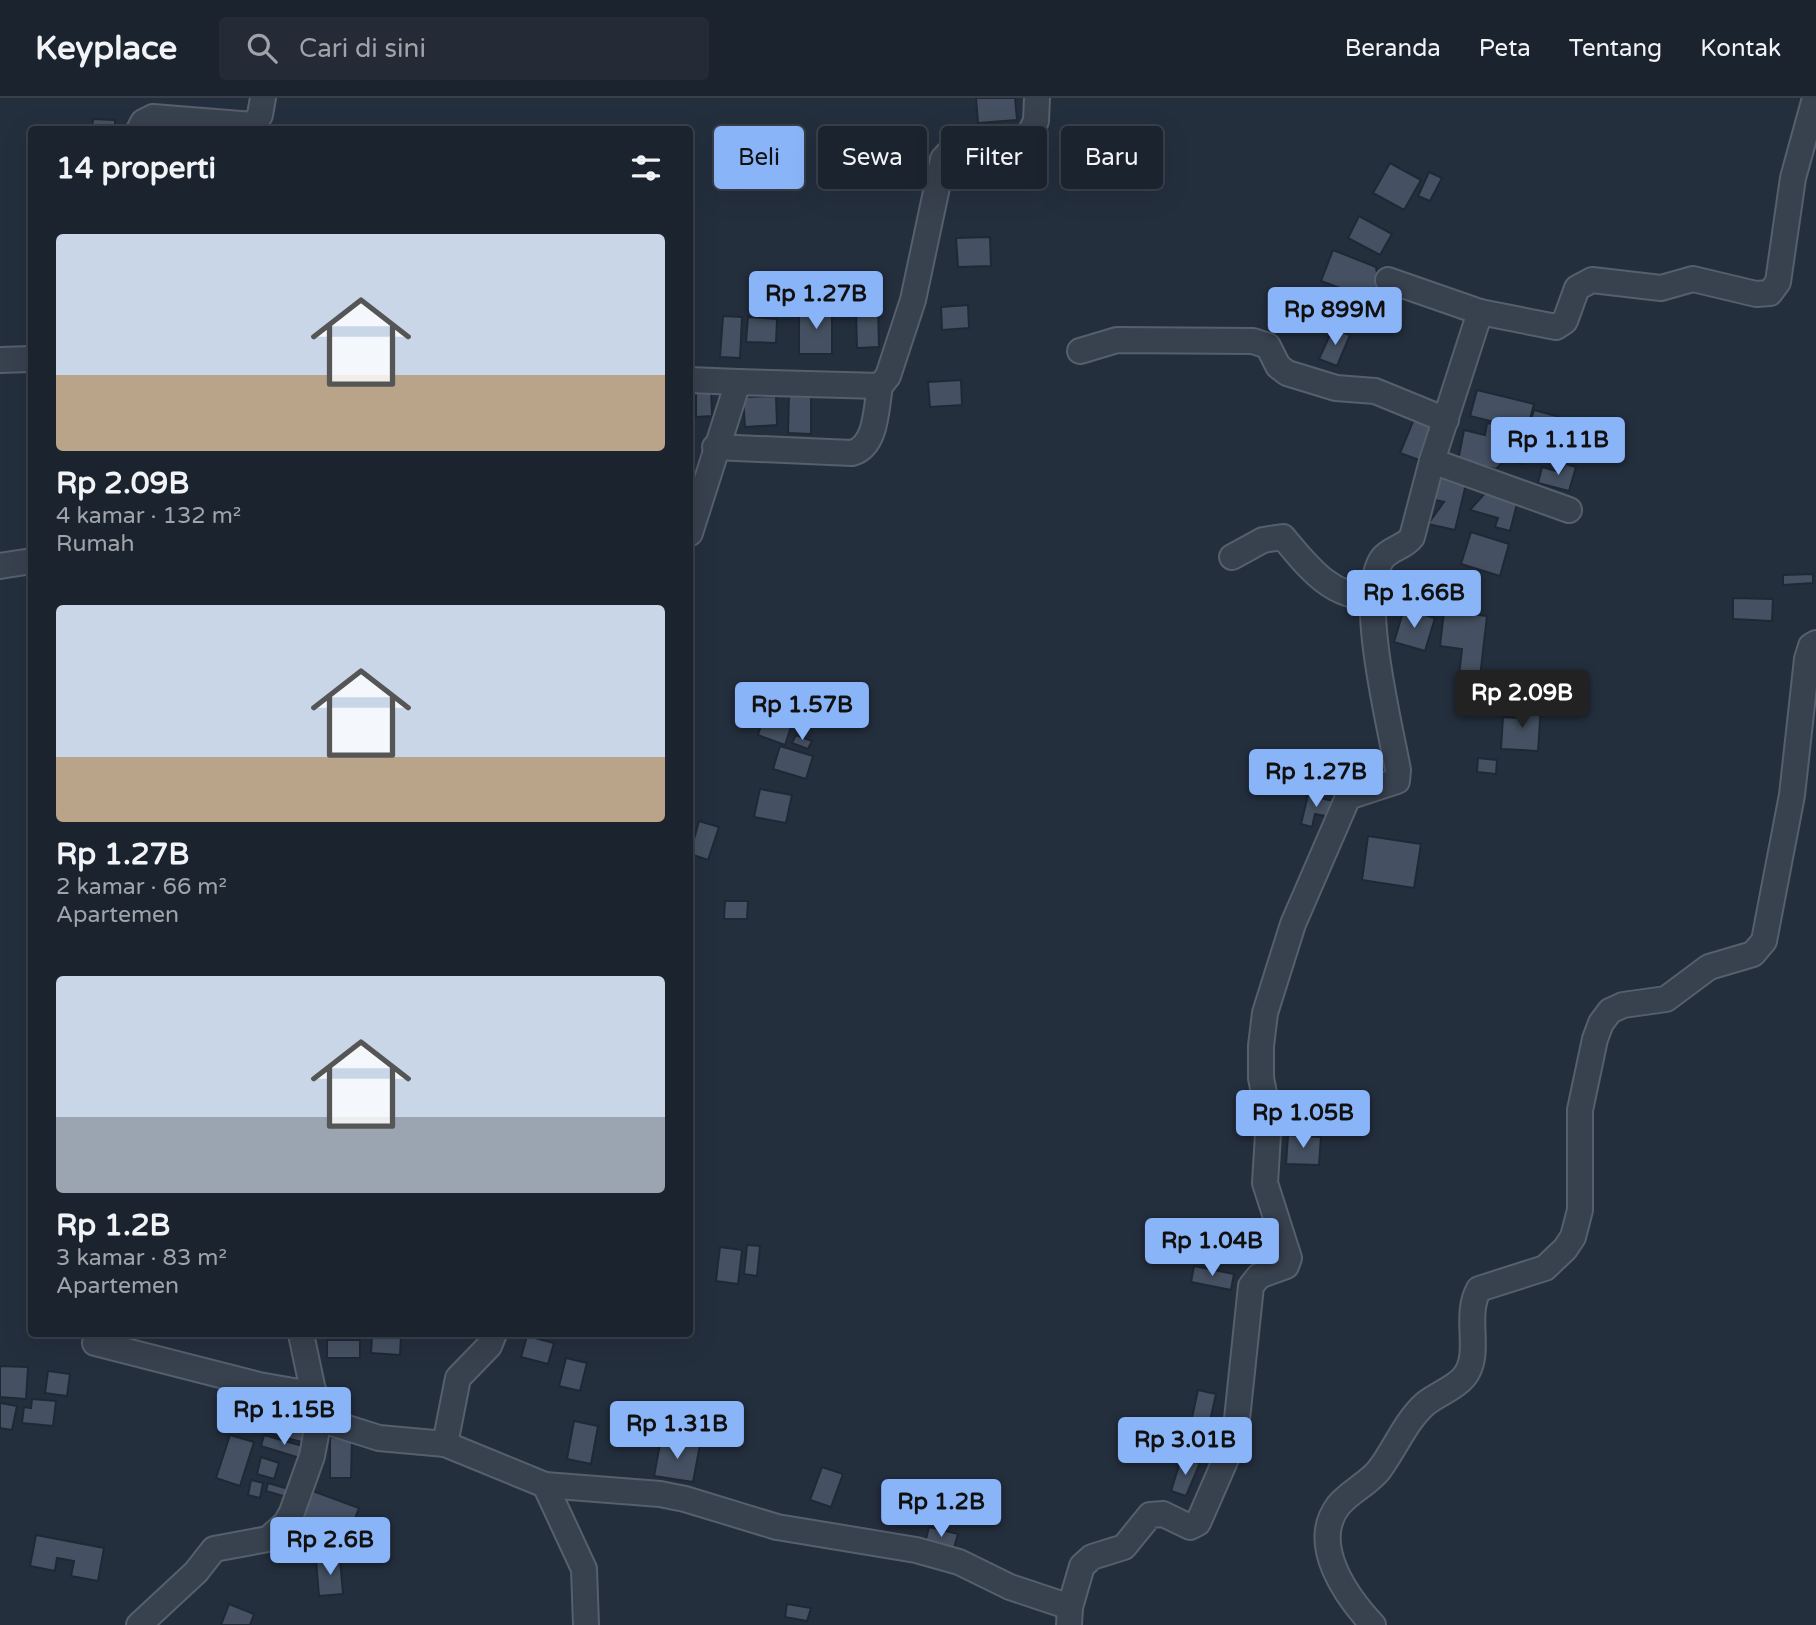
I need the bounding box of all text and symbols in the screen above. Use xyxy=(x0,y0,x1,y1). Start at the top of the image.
search box xyxy=(219,17,709,80)
text: Keyplace xyxy=(35,29,177,68)
icon: search xyxy=(243,29,281,67)
text: Cari di sini xyxy=(299,33,426,64)
text: Beranda xyxy=(1345,34,1441,63)
text: Peta xyxy=(1479,34,1531,63)
text: Tentang xyxy=(1569,34,1662,63)
text: Kontak xyxy=(1700,34,1781,63)
chip: Beli xyxy=(714,126,804,189)
chip: Sewa xyxy=(818,126,927,189)
chip: Filter xyxy=(941,126,1047,189)
chip: Baru xyxy=(1061,126,1163,189)
icon: filters xyxy=(627,149,665,187)
text: 14 properti xyxy=(56,150,216,187)
pin: Rp 1.27B xyxy=(744,272,888,331)
icon: home xyxy=(298,279,424,405)
text: Rp 1.27B xyxy=(765,280,867,308)
pin: Rp 899M xyxy=(1270,288,1400,347)
text: Rp 899M xyxy=(1284,296,1386,324)
pin: Rp 1.11B xyxy=(1486,418,1630,477)
text: Rp 1.11B xyxy=(1507,426,1609,454)
text: Rp 2.09B xyxy=(56,465,189,502)
text: 4 kamar · 132 m² xyxy=(56,502,241,530)
text: Rumah xyxy=(56,530,134,558)
pin: Rp 1.66B xyxy=(1342,570,1486,630)
text: Rp 1.66B xyxy=(1363,579,1465,607)
icon: home xyxy=(298,650,424,776)
pin: Rp 2.09B xyxy=(1450,670,1594,730)
text: Rp 2.09B xyxy=(1471,679,1573,707)
pin: Rp 1.57B xyxy=(730,682,874,742)
text: Rp 1.57B xyxy=(751,691,853,719)
pin: Rp 1.27B xyxy=(1244,750,1388,809)
text: Rp 1.27B xyxy=(1265,758,1367,786)
text: Rp 1.27B xyxy=(56,836,189,873)
text: 2 kamar · 66 m² xyxy=(56,873,227,901)
text: Apartemen xyxy=(56,901,179,929)
icon: home xyxy=(298,1021,424,1147)
pin: Rp 1.05B xyxy=(1231,1090,1375,1150)
text: Rp 1.05B xyxy=(1252,1099,1354,1127)
text: Rp 1.2B xyxy=(56,1207,170,1244)
pin: Rp 1.04B xyxy=(1140,1218,1284,1278)
text: Rp 1.04B xyxy=(1161,1227,1263,1255)
text: 3 kamar · 83 m² xyxy=(56,1244,227,1272)
text: Apartemen xyxy=(56,1272,179,1300)
pin: Rp 1.15B xyxy=(212,1388,356,1447)
text: Rp 1.15B xyxy=(233,1396,335,1424)
pin: Rp 1.31B xyxy=(605,1402,749,1461)
text: Rp 1.31B xyxy=(626,1410,728,1438)
pin: Rp 3.01B xyxy=(1113,1418,1257,1477)
text: Rp 3.01B xyxy=(1134,1426,1236,1454)
pin: Rp 1.2B xyxy=(876,1480,1006,1539)
text: Rp 1.2B xyxy=(897,1488,985,1516)
pin: Rp 2.6B xyxy=(265,1518,395,1577)
text: Rp 2.6B xyxy=(286,1526,374,1554)

